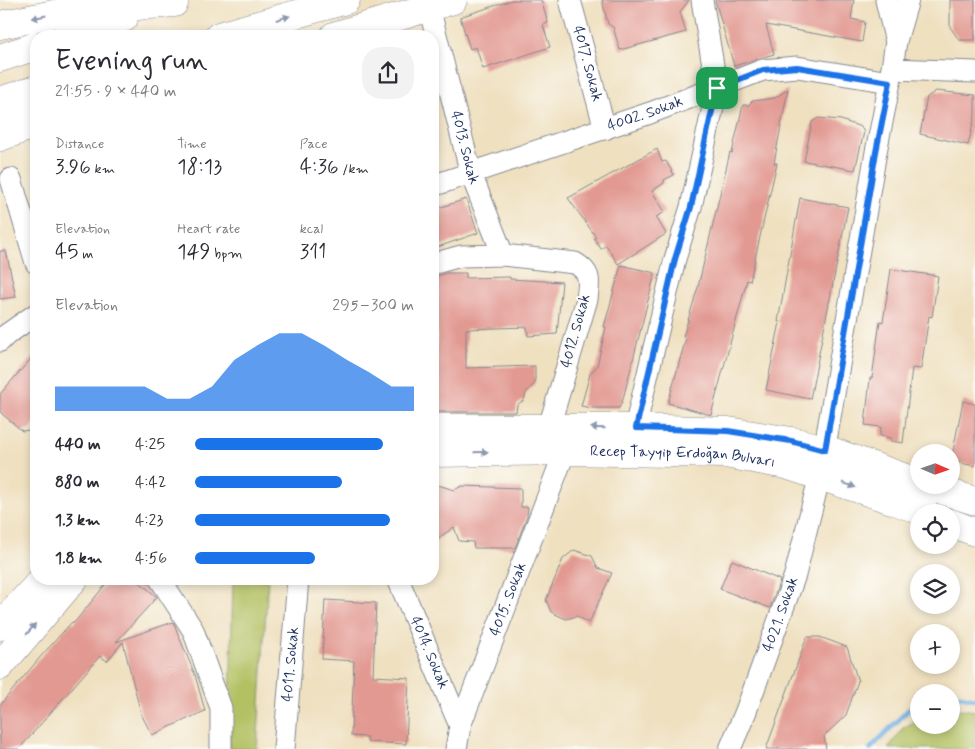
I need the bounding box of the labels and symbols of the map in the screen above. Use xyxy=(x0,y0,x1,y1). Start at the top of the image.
one-way arrow xyxy=(30,14,46,22)
one-way arrow xyxy=(276,14,291,22)
street label: 4017. Sokak xyxy=(567,24,607,104)
pin xyxy=(696,67,738,109)
street label: 4002. Sokak xyxy=(605,91,686,137)
street label: 4013. Sokak xyxy=(446,109,484,187)
street label: 4012. Sokak xyxy=(557,292,595,370)
one-way arrow xyxy=(589,424,605,432)
street label: Recep Tayyip Erdoğan Bulvarı xyxy=(590,441,777,473)
north arrow xyxy=(910,444,960,494)
one-way arrow xyxy=(473,448,489,456)
one-way arrow xyxy=(842,482,857,489)
street label: 4015. Sokak xyxy=(485,560,532,639)
street label: 4021. Sokak xyxy=(758,574,803,654)
street label: 4014. Sokak xyxy=(405,613,453,692)
one-way arrow xyxy=(26,623,37,636)
street label: 4011. Sokak xyxy=(278,626,304,703)

